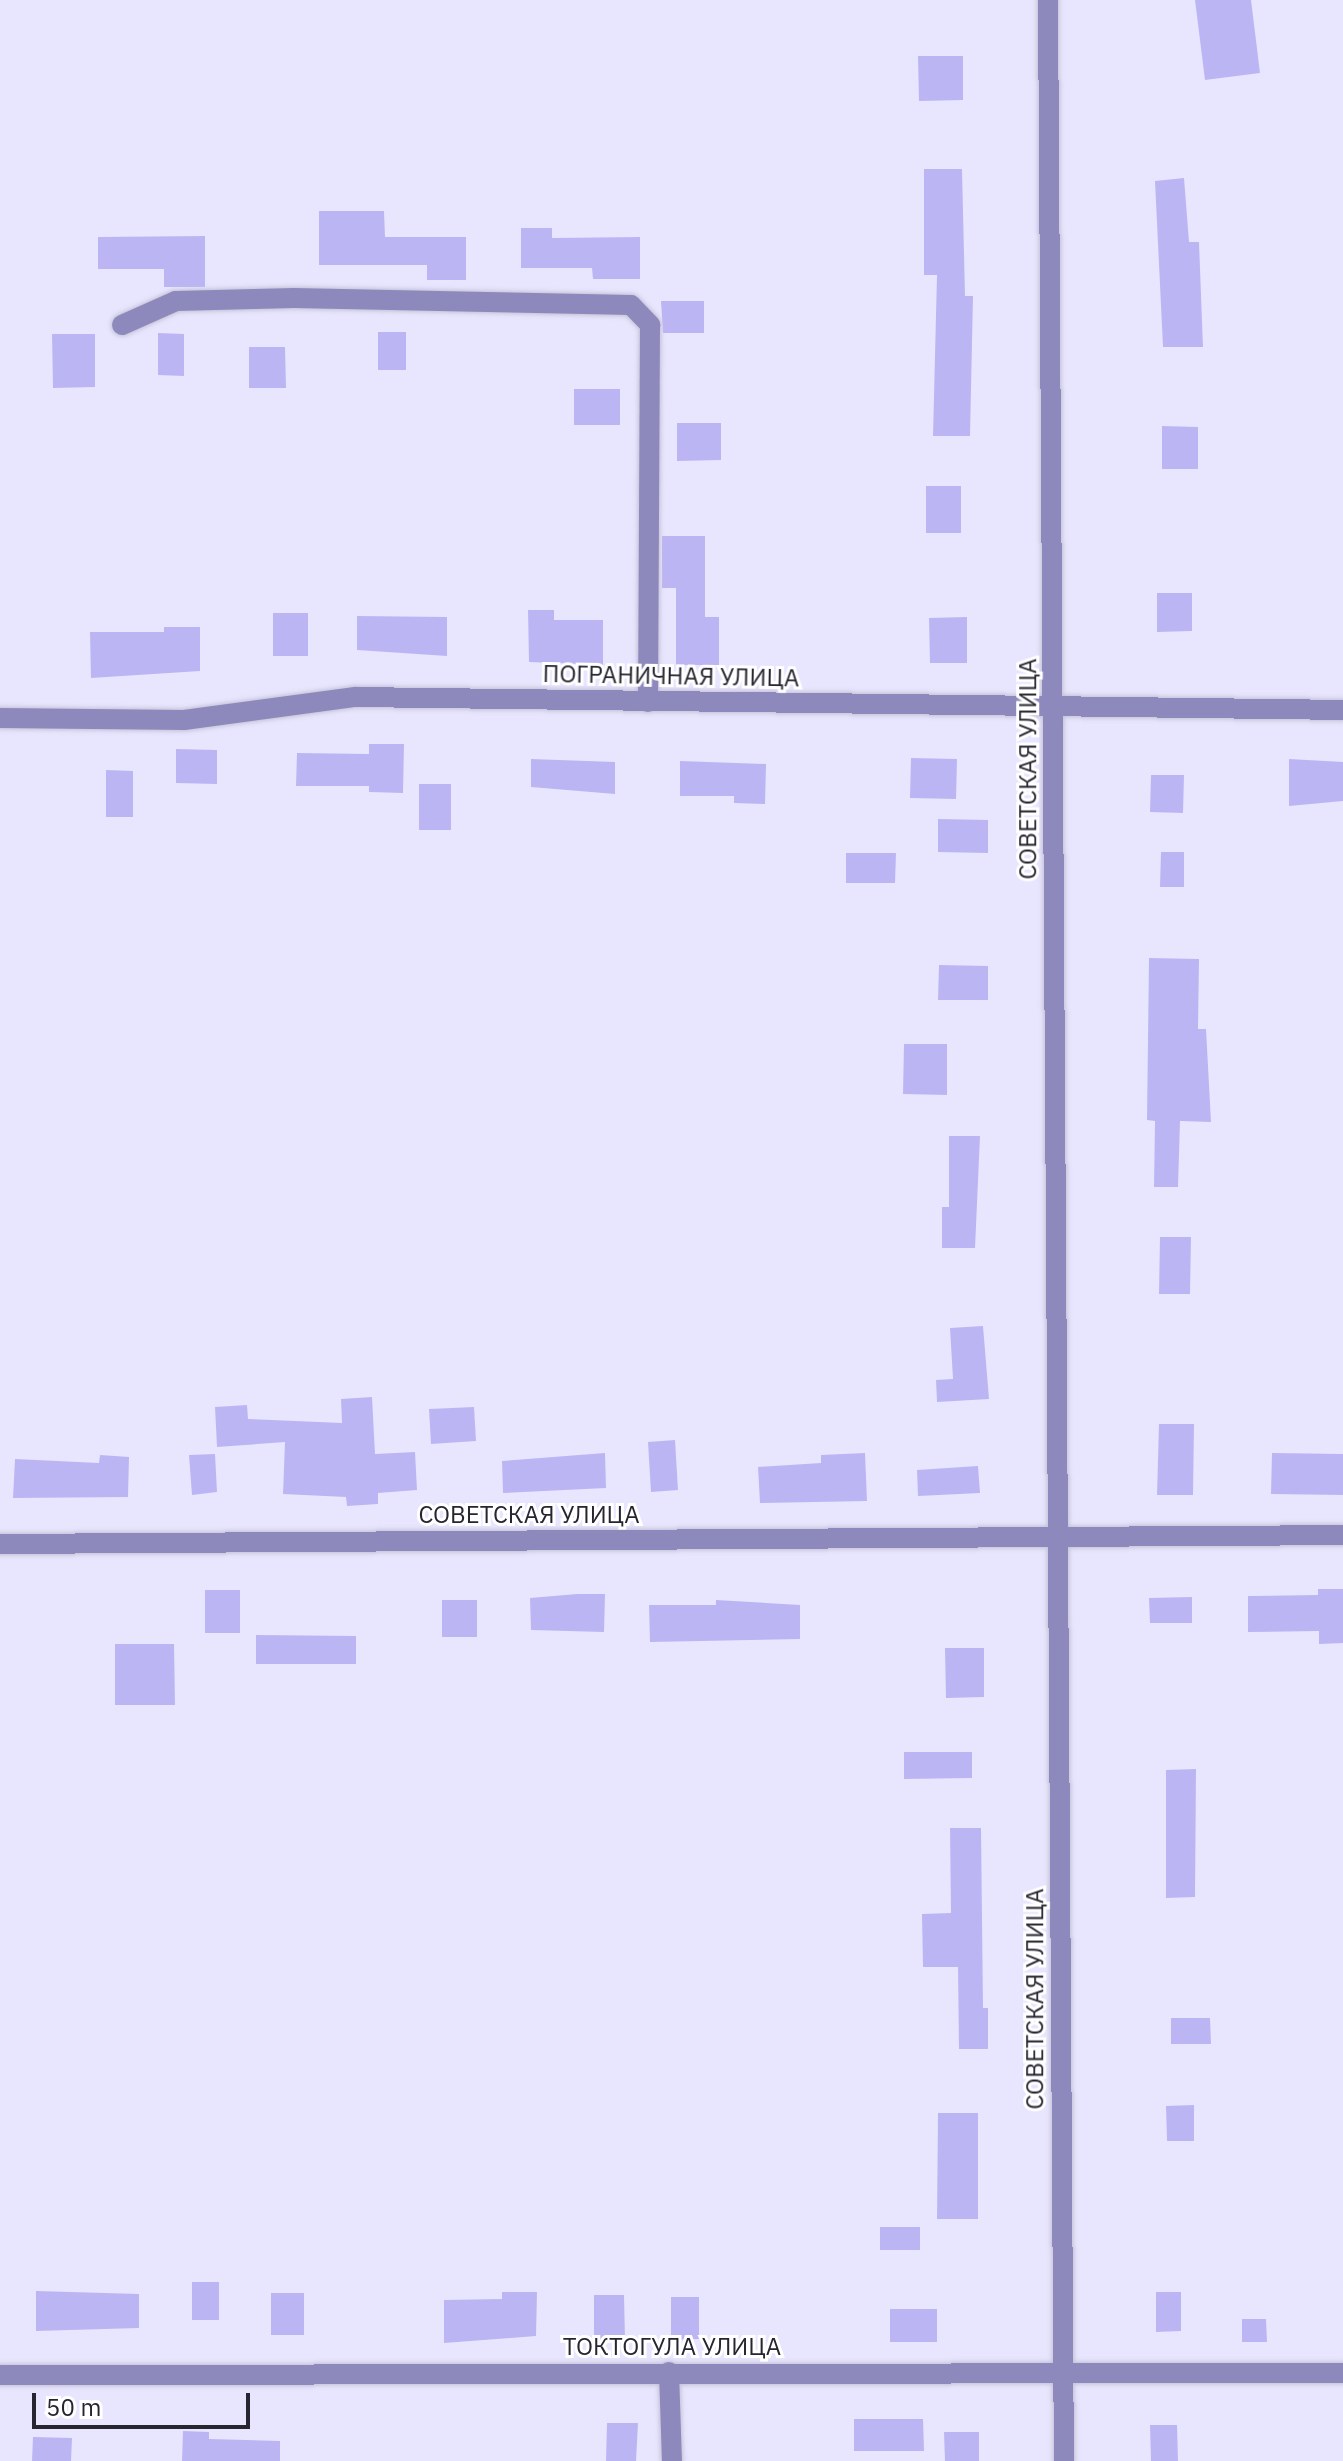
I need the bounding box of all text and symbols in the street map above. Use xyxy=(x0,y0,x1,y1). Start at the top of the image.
street label: СОВЕТСКАЯ УЛИЦА xyxy=(1014,658,1042,880)
street label: ПОГРАНИЧНАЯ УЛИЦА xyxy=(542,659,800,693)
street label: СОВЕТСКАЯ УЛИЦА xyxy=(418,1501,640,1529)
street label: СОВЕТСКАЯ УЛИЦА xyxy=(1021,1888,1049,2110)
street label: ТОКТОГУЛА УЛИЦА xyxy=(563,2333,781,2361)
scale bar xyxy=(36,2377,254,2427)
text: 50 m xyxy=(46,2391,101,2423)

